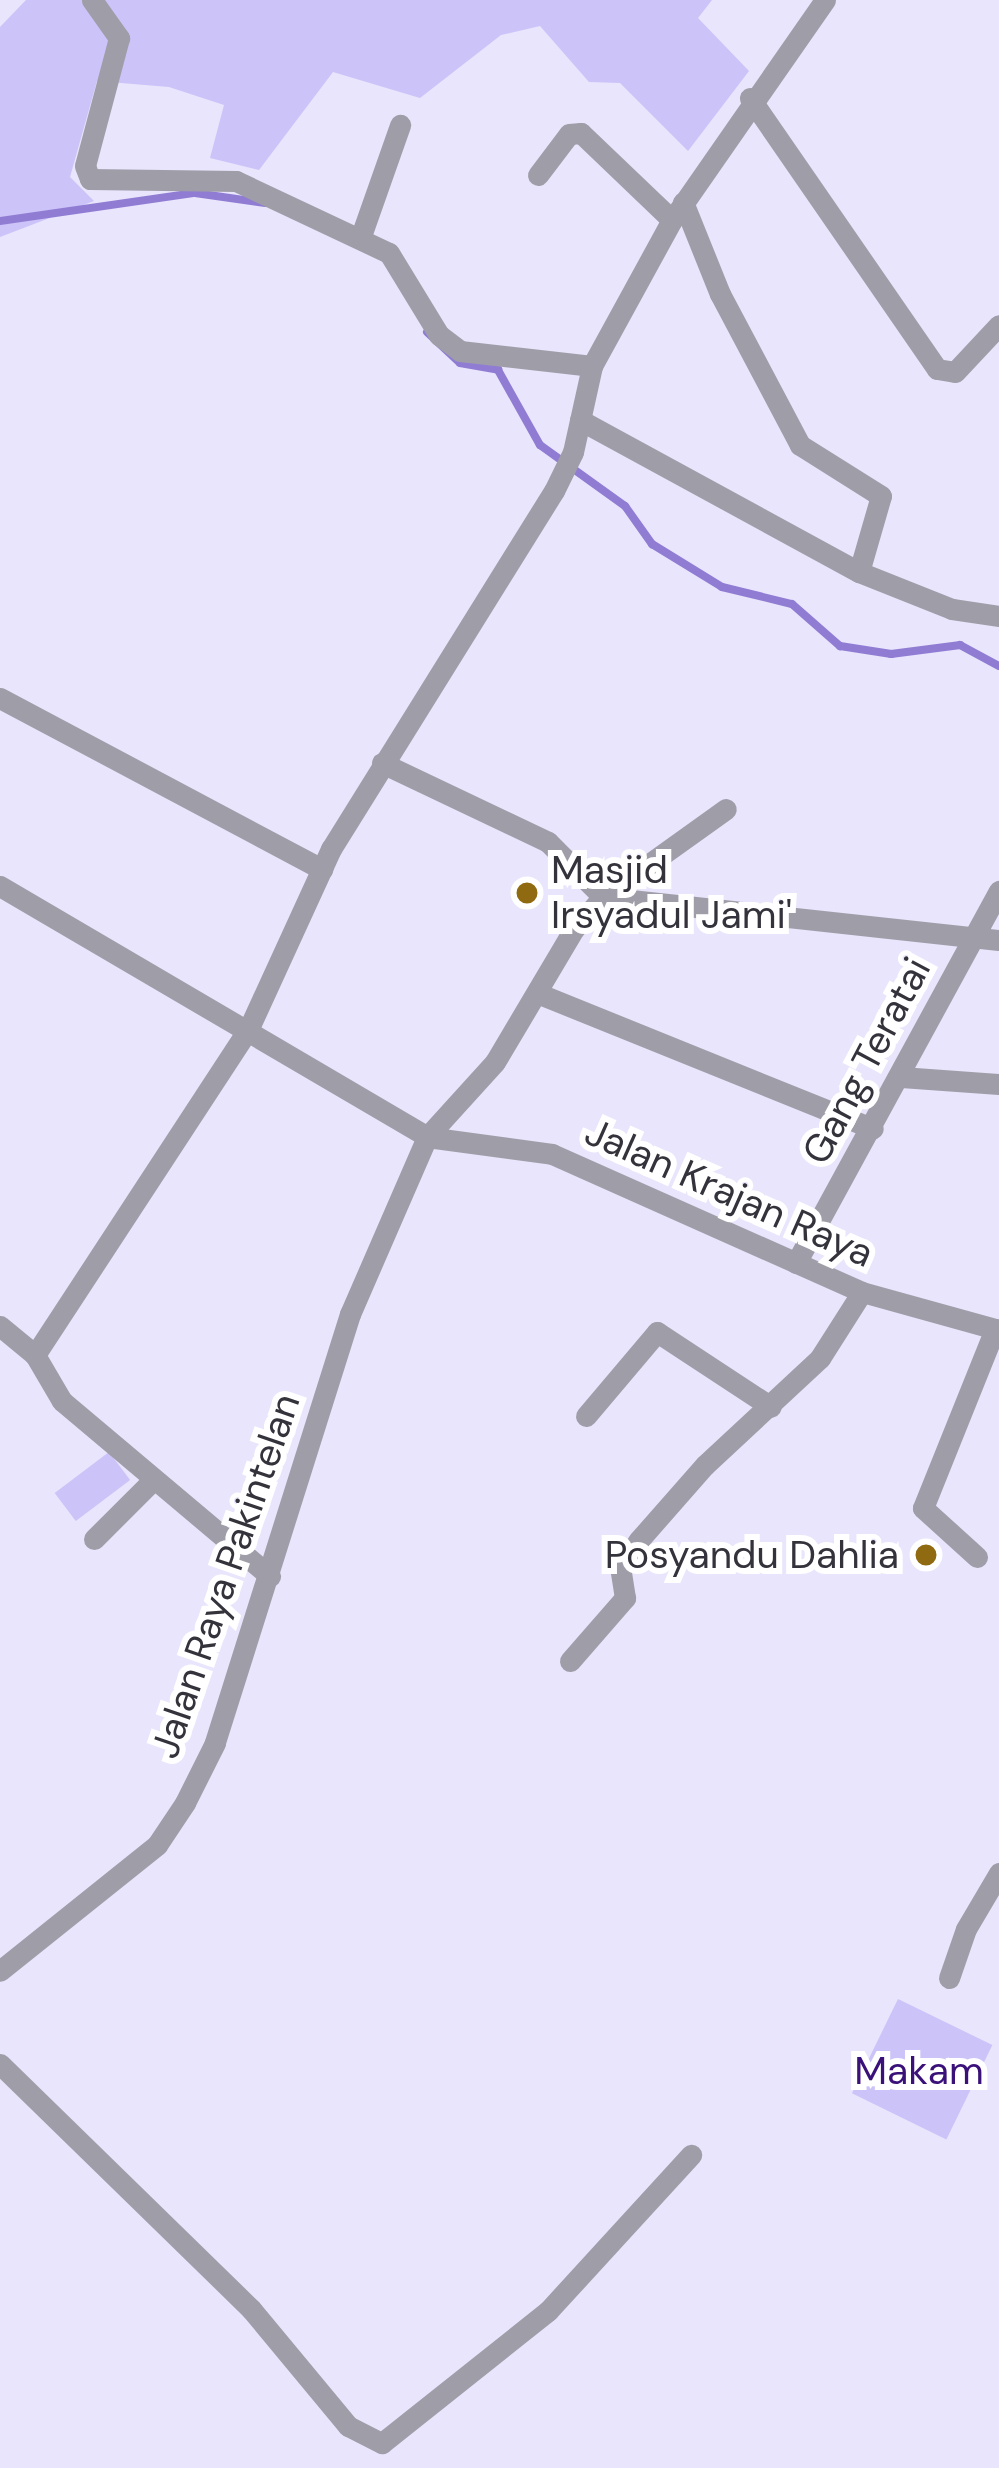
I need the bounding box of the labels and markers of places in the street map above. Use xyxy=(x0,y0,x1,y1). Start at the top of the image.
place label: Masjid Irsyadul Jami' xyxy=(551,848,792,939)
marker: Masjid Irsyadul Jami' xyxy=(514,880,540,906)
place label: Posyandu Dahlia xyxy=(605,1532,899,1578)
marker: Posyandu Dahlia xyxy=(910,1539,942,1571)

